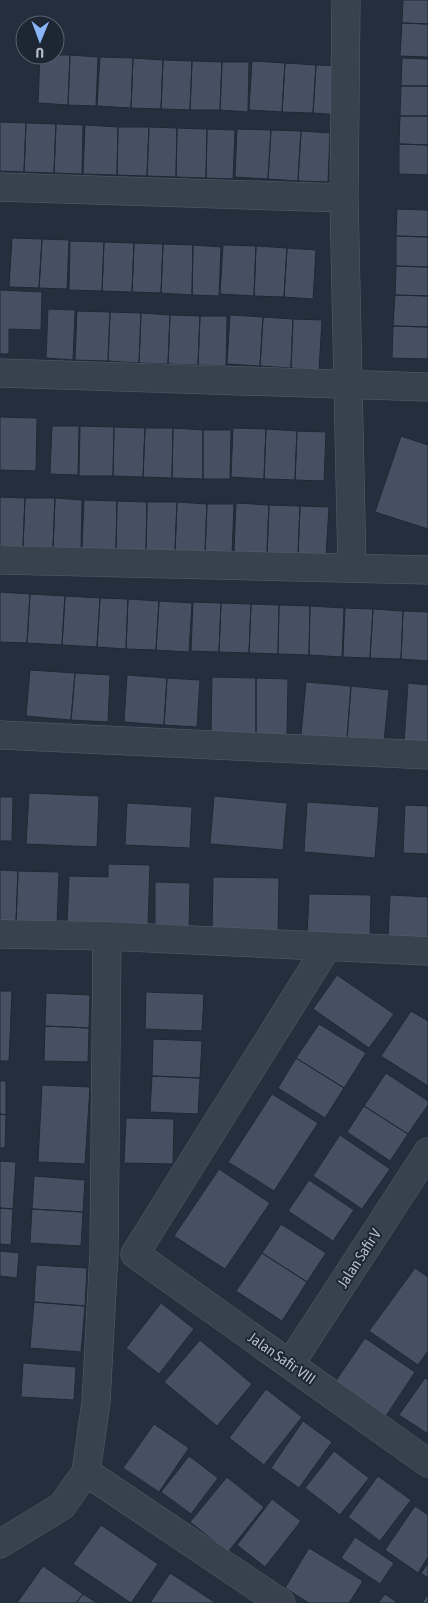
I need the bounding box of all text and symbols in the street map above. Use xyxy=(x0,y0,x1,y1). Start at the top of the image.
north arrow xyxy=(15,15,65,65)
text: U xyxy=(36,45,44,61)
street label: Jalan Safir V xyxy=(334,1225,385,1291)
street label: Jalan Safir VIII xyxy=(245,1329,319,1387)

